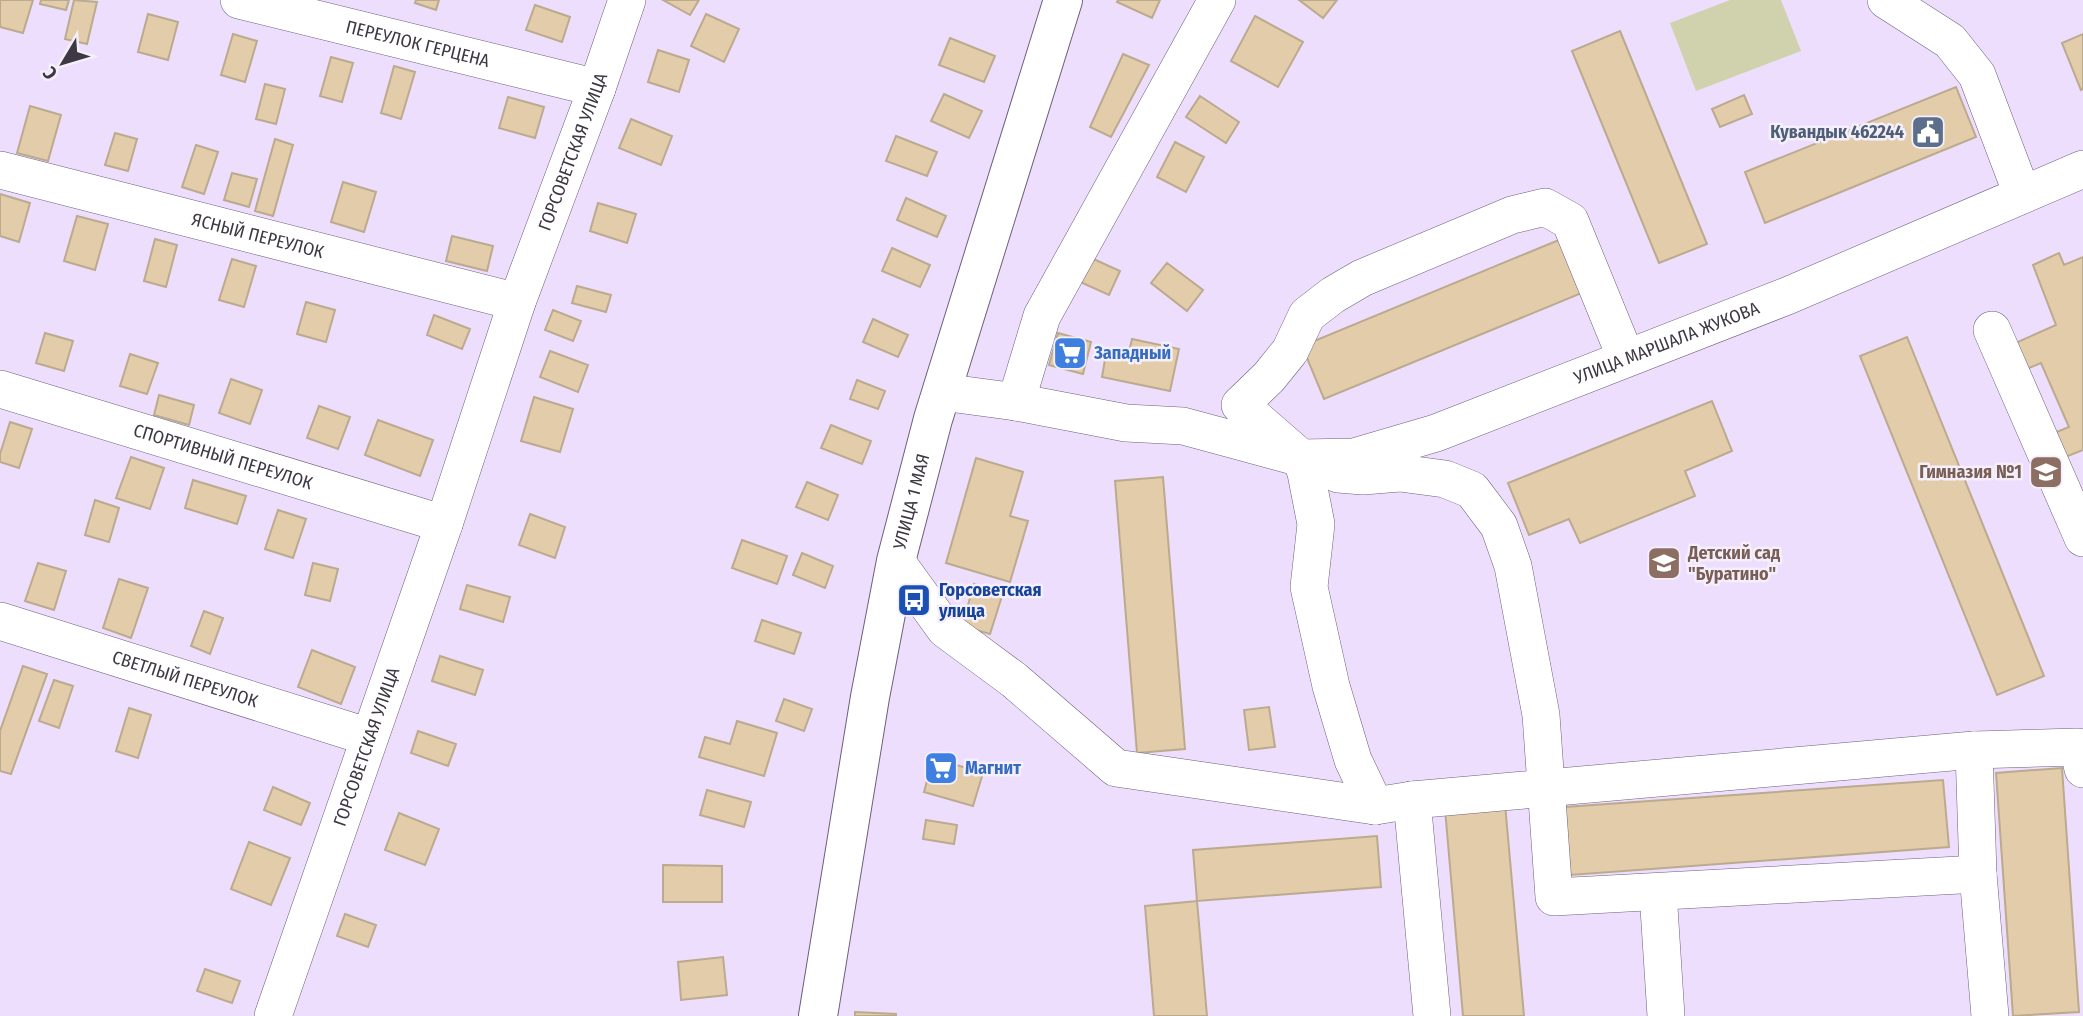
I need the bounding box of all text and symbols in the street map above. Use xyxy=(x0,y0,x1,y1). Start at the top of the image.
street label: ПЕРЕУЛОК ГЕРЦЕНА xyxy=(344,16,492,72)
north arrow xyxy=(28,28,98,98)
text: С xyxy=(38,62,62,84)
street label: ГОРСОВЕТСКАЯ УЛИЦА xyxy=(534,69,613,234)
public building icon: Кувандык 462244 xyxy=(1909,113,1947,151)
place label: Кувандык 462244 xyxy=(1770,121,1904,143)
street label: ЯСНЫЙ ПЕРЕУЛОК xyxy=(189,208,326,263)
street label: УЛИЦА МАРШАЛА ЖУКОВА xyxy=(1570,297,1763,389)
supermarket icon: Западный xyxy=(1051,334,1089,372)
place label: Западный xyxy=(1093,342,1171,364)
street label: СПОРТИВНЫЙ ПЕРЕУЛОК xyxy=(131,419,315,494)
street label: УЛИЦА 1 МАЯ xyxy=(888,452,934,553)
school or university icon: Гимназия №1 xyxy=(2027,453,2065,491)
place label: Гимназия №1 xyxy=(1919,461,2022,483)
place label: Детский сад "Буратино" xyxy=(1687,542,1780,585)
school or university icon: Детский сад "Буратино" xyxy=(1645,544,1683,582)
place label: Горсоветская улица xyxy=(938,579,1042,622)
bus stop icon: Горсоветская улица xyxy=(895,581,933,619)
street label: СВЕТЛЫЙ ПЕРЕУЛОК xyxy=(110,646,261,712)
street label: ГОРСОВЕТСКАЯ УЛИЦА xyxy=(329,664,404,829)
supermarket icon: Магнит xyxy=(922,749,960,787)
place label: Магнит xyxy=(965,757,1021,779)

